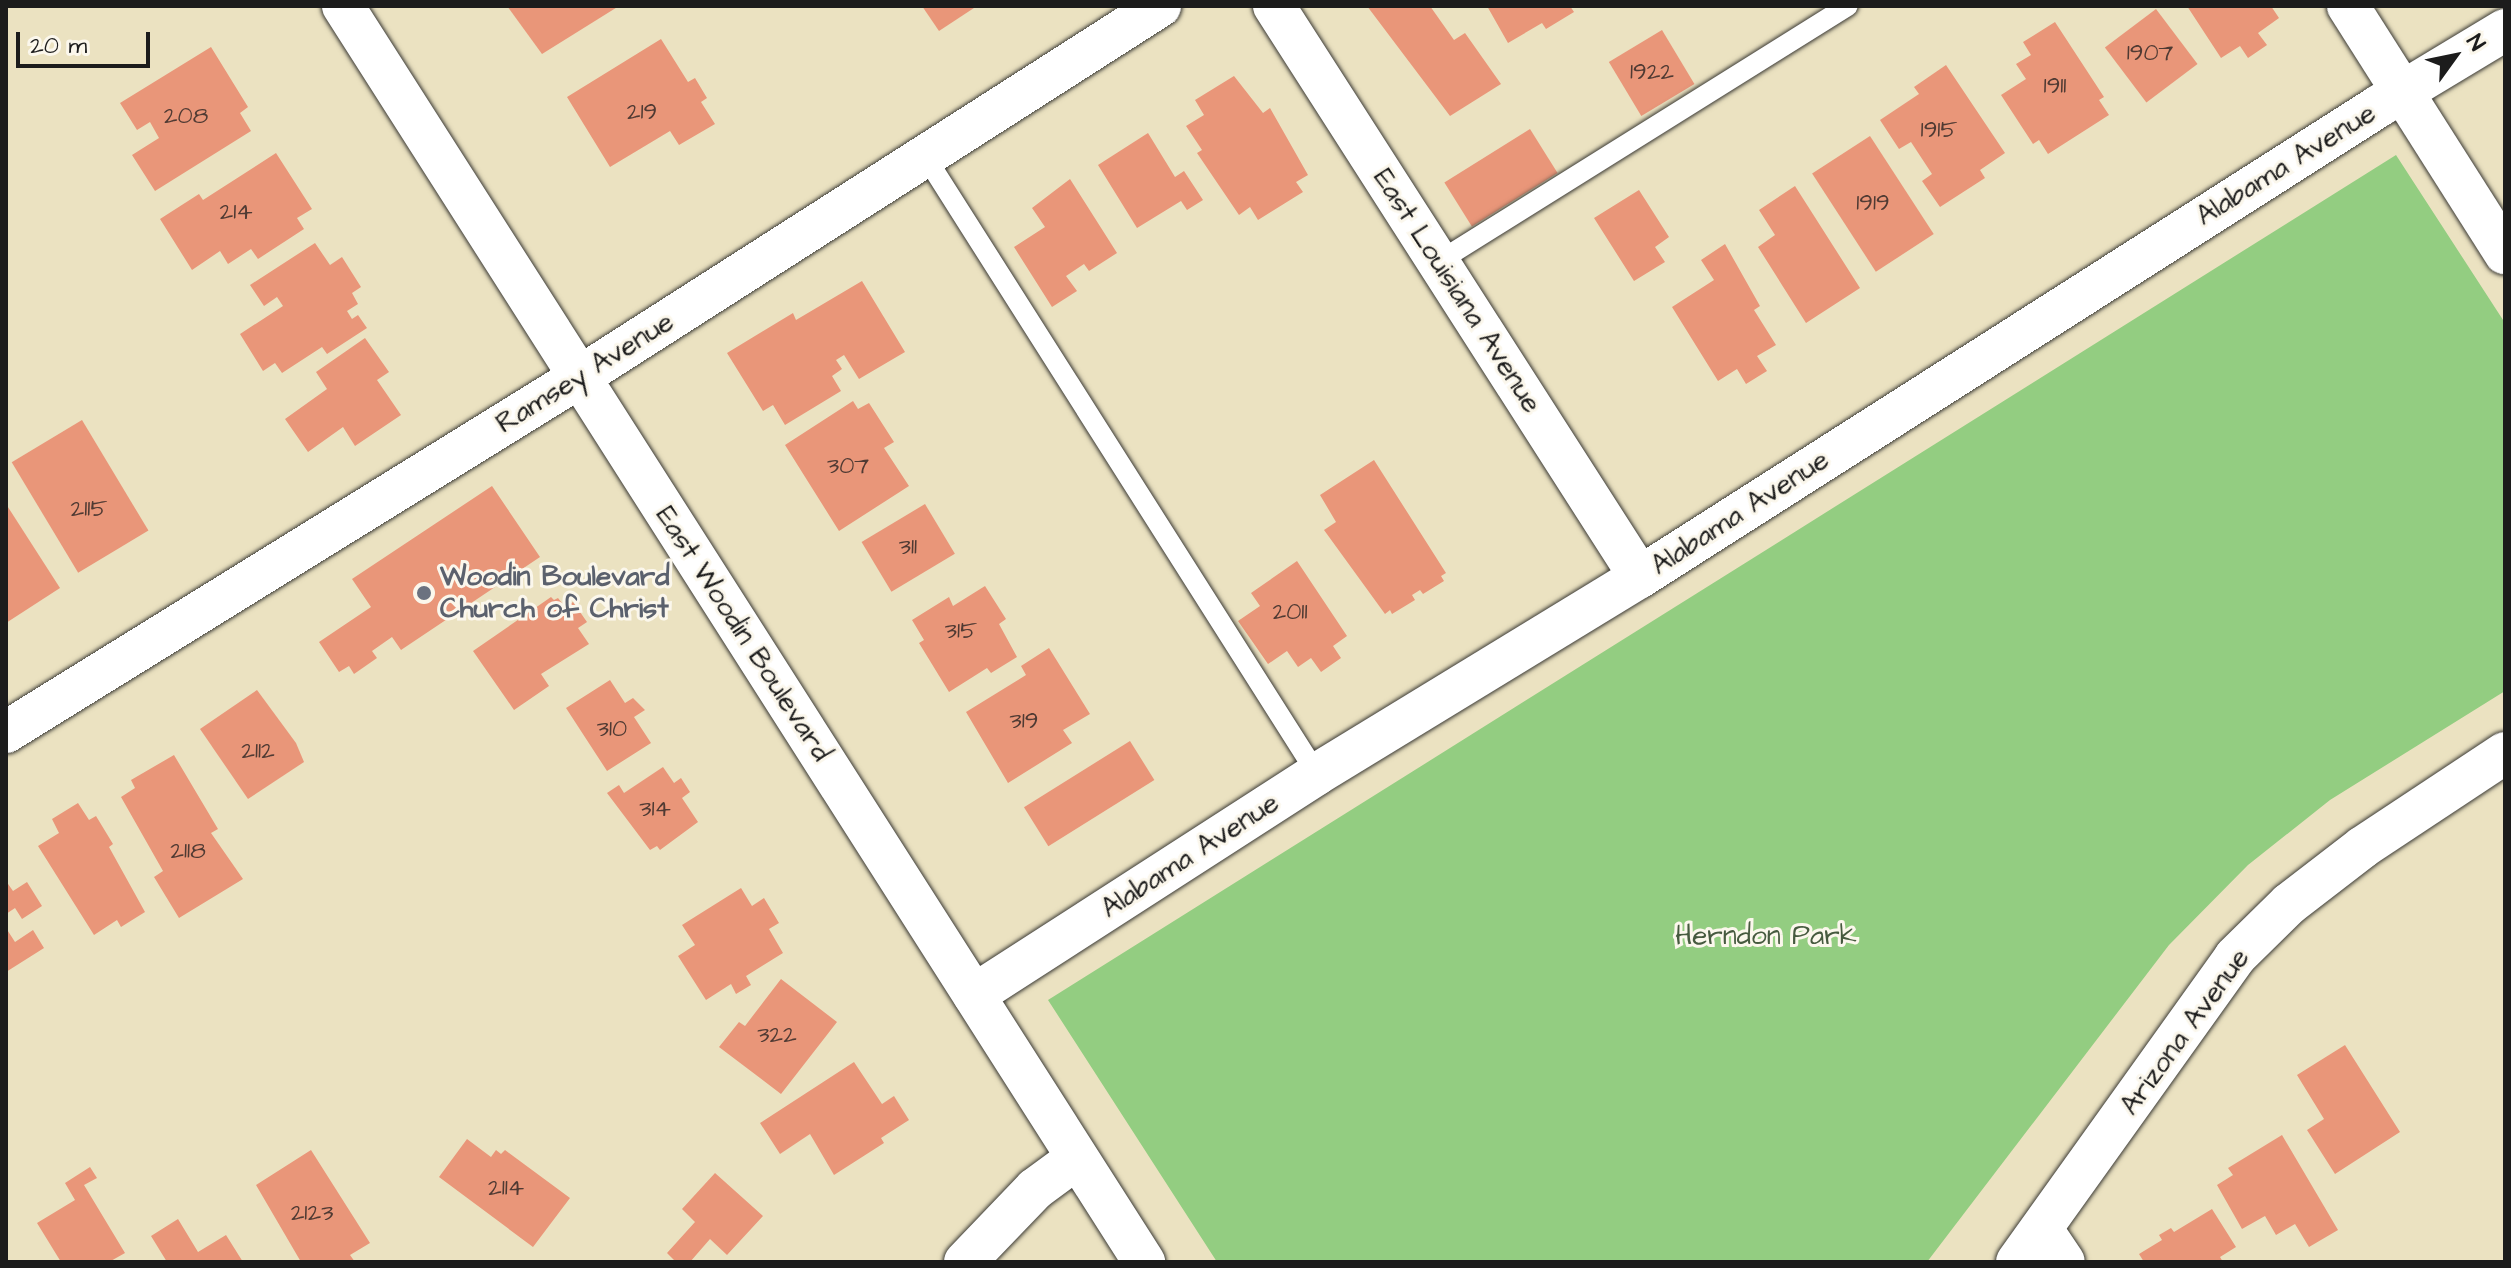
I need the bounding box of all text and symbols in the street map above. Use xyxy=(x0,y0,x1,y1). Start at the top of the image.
scale bar xyxy=(20,16,154,66)
north arrow xyxy=(2415,16,2495,96)
text: N xyxy=(2459,28,2492,57)
text: 20 m xyxy=(30,29,87,63)
house number: 1907 xyxy=(2127,40,2173,68)
house number: 1922 xyxy=(1630,59,1674,87)
house number: 1911 xyxy=(2044,73,2066,101)
street label: Alabama Avenue xyxy=(2190,96,2382,234)
house number: 219 xyxy=(627,99,657,127)
house number: 208 xyxy=(164,103,208,131)
house number: 1915 xyxy=(1921,117,1957,145)
street label: East Louisiana Avenue xyxy=(1366,163,1548,419)
house number: 1919 xyxy=(1856,190,1890,218)
house number: 214 xyxy=(219,199,253,227)
street label: Ramsey Avenue xyxy=(490,305,680,441)
street label: Alabama Avenue xyxy=(1645,443,1835,583)
house number: 307 xyxy=(827,453,869,481)
house number: 2115 xyxy=(71,496,107,524)
street label: East Woodin Boulevard xyxy=(648,500,838,768)
house number: 311 xyxy=(899,534,917,562)
place label: Woodin Boulevard Church of Christ xyxy=(440,560,670,626)
marker: Woodin Boulevard Church of Christ xyxy=(415,584,433,602)
house number: 2011 xyxy=(1272,599,1308,627)
house number: 315 xyxy=(945,618,977,646)
house number: 319 xyxy=(1010,708,1038,736)
house number: 310 xyxy=(597,716,627,744)
house number: 2112 xyxy=(241,738,275,766)
street label: Alabama Avenue xyxy=(1095,786,1285,926)
house number: 314 xyxy=(639,796,671,824)
house number: 2118 xyxy=(170,838,206,866)
park label: Herndon Park xyxy=(1675,919,1857,953)
street label: Arizona Avenue xyxy=(2113,942,2257,1122)
house number: 322 xyxy=(757,1022,797,1050)
house number: 2114 xyxy=(488,1175,524,1203)
house number: 2123 xyxy=(291,1200,333,1228)

